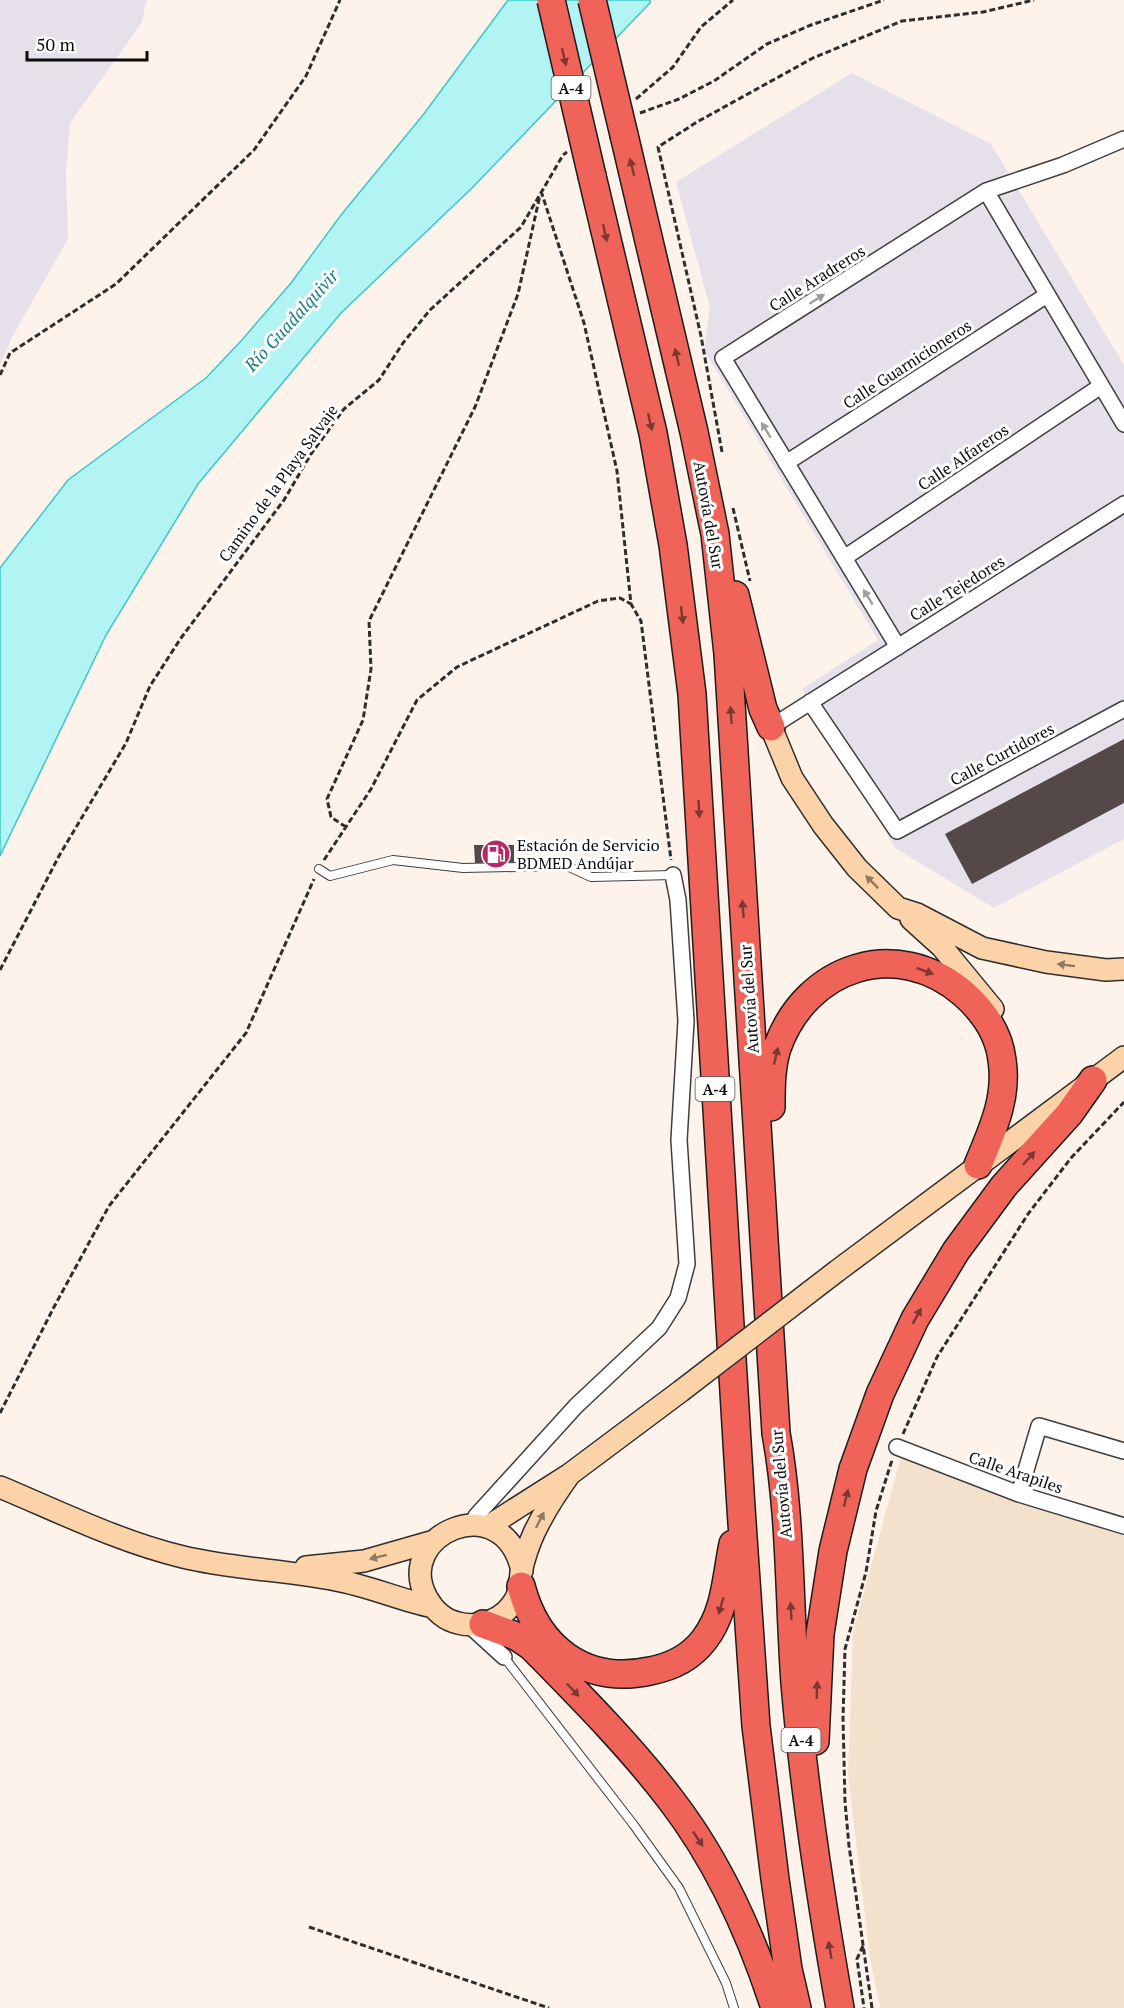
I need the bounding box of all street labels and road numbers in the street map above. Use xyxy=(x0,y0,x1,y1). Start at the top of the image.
road number: A-4 xyxy=(552,76,590,100)
street label: Calle Aradreros xyxy=(765,240,869,316)
street label: Calle Guarnicioneros xyxy=(838,314,976,414)
street label: Camino de la Playa Salvaje xyxy=(213,400,343,566)
street label: Calle Alfareros xyxy=(913,418,1013,495)
street label: Autovía del Sur xyxy=(689,459,729,571)
street label: Calle Tejedores xyxy=(905,550,1009,626)
street label: Calle Curtidores xyxy=(946,717,1058,791)
street label: Autovía del Sur xyxy=(734,943,764,1054)
road number: A-4 xyxy=(696,1077,734,1101)
street label: Autovía del Sur xyxy=(765,1428,797,1539)
street label: Calle Arapiles xyxy=(966,1446,1066,1498)
road number: A-4 xyxy=(782,1728,820,1752)

